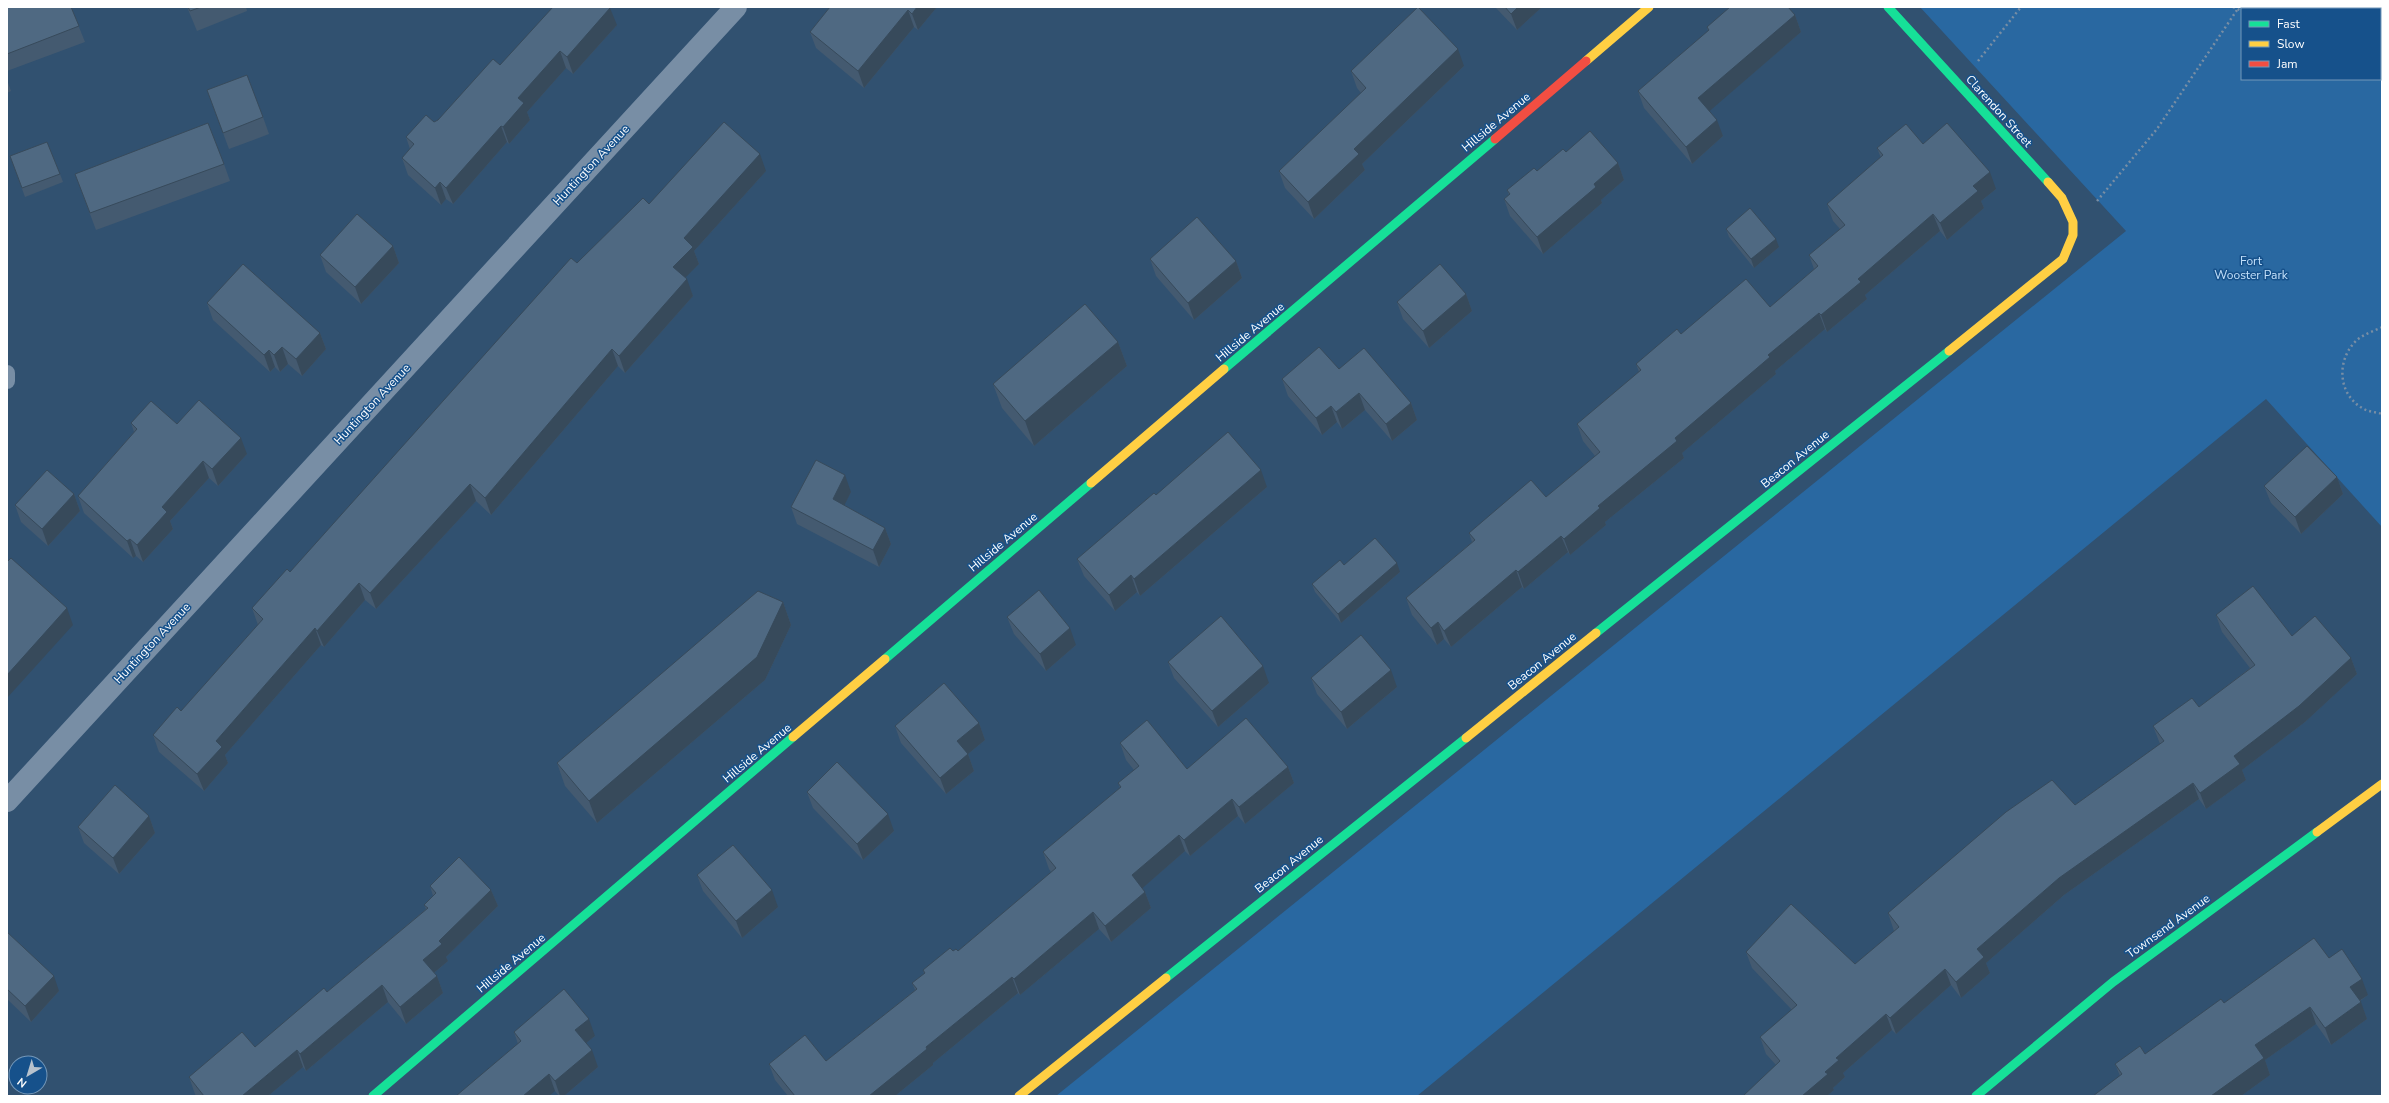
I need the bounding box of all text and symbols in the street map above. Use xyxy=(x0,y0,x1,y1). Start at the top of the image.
legend xyxy=(2241,8,2381,80)
text: Fast xyxy=(2277,16,2300,32)
text: Slow xyxy=(2277,36,2305,52)
text: Jam xyxy=(2276,56,2298,72)
street label: Clarendon Street xyxy=(1962,72,2036,151)
street label: Hillside Avenue xyxy=(1458,89,1534,155)
street label: Huntington Avenue xyxy=(549,121,633,209)
park label: Fort Wooster Park xyxy=(2214,253,2289,283)
street label: Hillside Avenue xyxy=(1212,299,1288,365)
street label: Huntington Avenue xyxy=(330,360,414,448)
street label: Beacon Avenue xyxy=(1757,426,1833,492)
street label: Hillside Avenue xyxy=(965,509,1041,575)
street label: Huntington Avenue xyxy=(110,599,194,687)
street label: Beacon Avenue xyxy=(1504,628,1580,694)
street label: Hillside Avenue xyxy=(719,720,795,786)
street label: Beacon Avenue xyxy=(1251,831,1327,897)
street label: Townsend Avenue xyxy=(2123,890,2213,962)
street label: Hillside Avenue xyxy=(473,930,549,996)
north arrow xyxy=(8,1055,48,1095)
text: N xyxy=(14,1074,30,1091)

